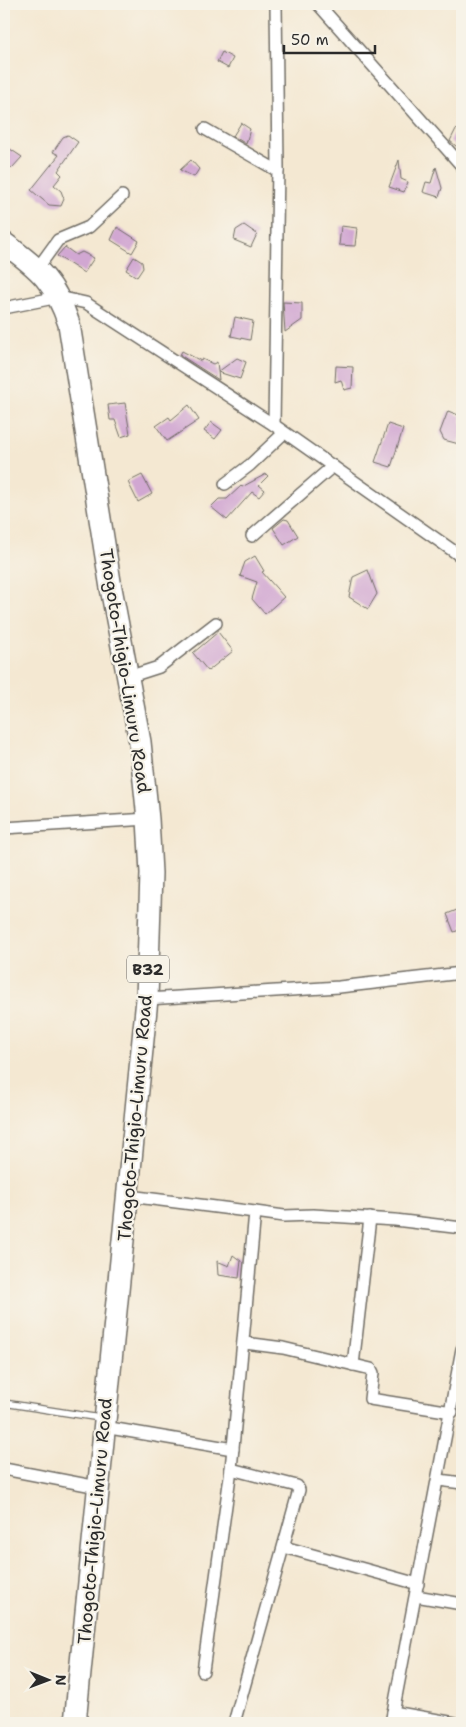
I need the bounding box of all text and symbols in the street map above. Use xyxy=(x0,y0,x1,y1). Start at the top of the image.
scale bar xyxy=(284,22,375,54)
text: 50 m xyxy=(291,30,329,50)
street label: Thogoto-Thigio-Limuru Road xyxy=(94,547,156,795)
road number: B32 xyxy=(127,956,169,982)
street label: Thogoto-Thigio-Limuru Road xyxy=(112,994,158,1242)
street label: Thogoto-Thigio-Limuru Road xyxy=(72,1397,118,1645)
north arrow xyxy=(22,1654,72,1704)
text: N xyxy=(52,1675,70,1686)

